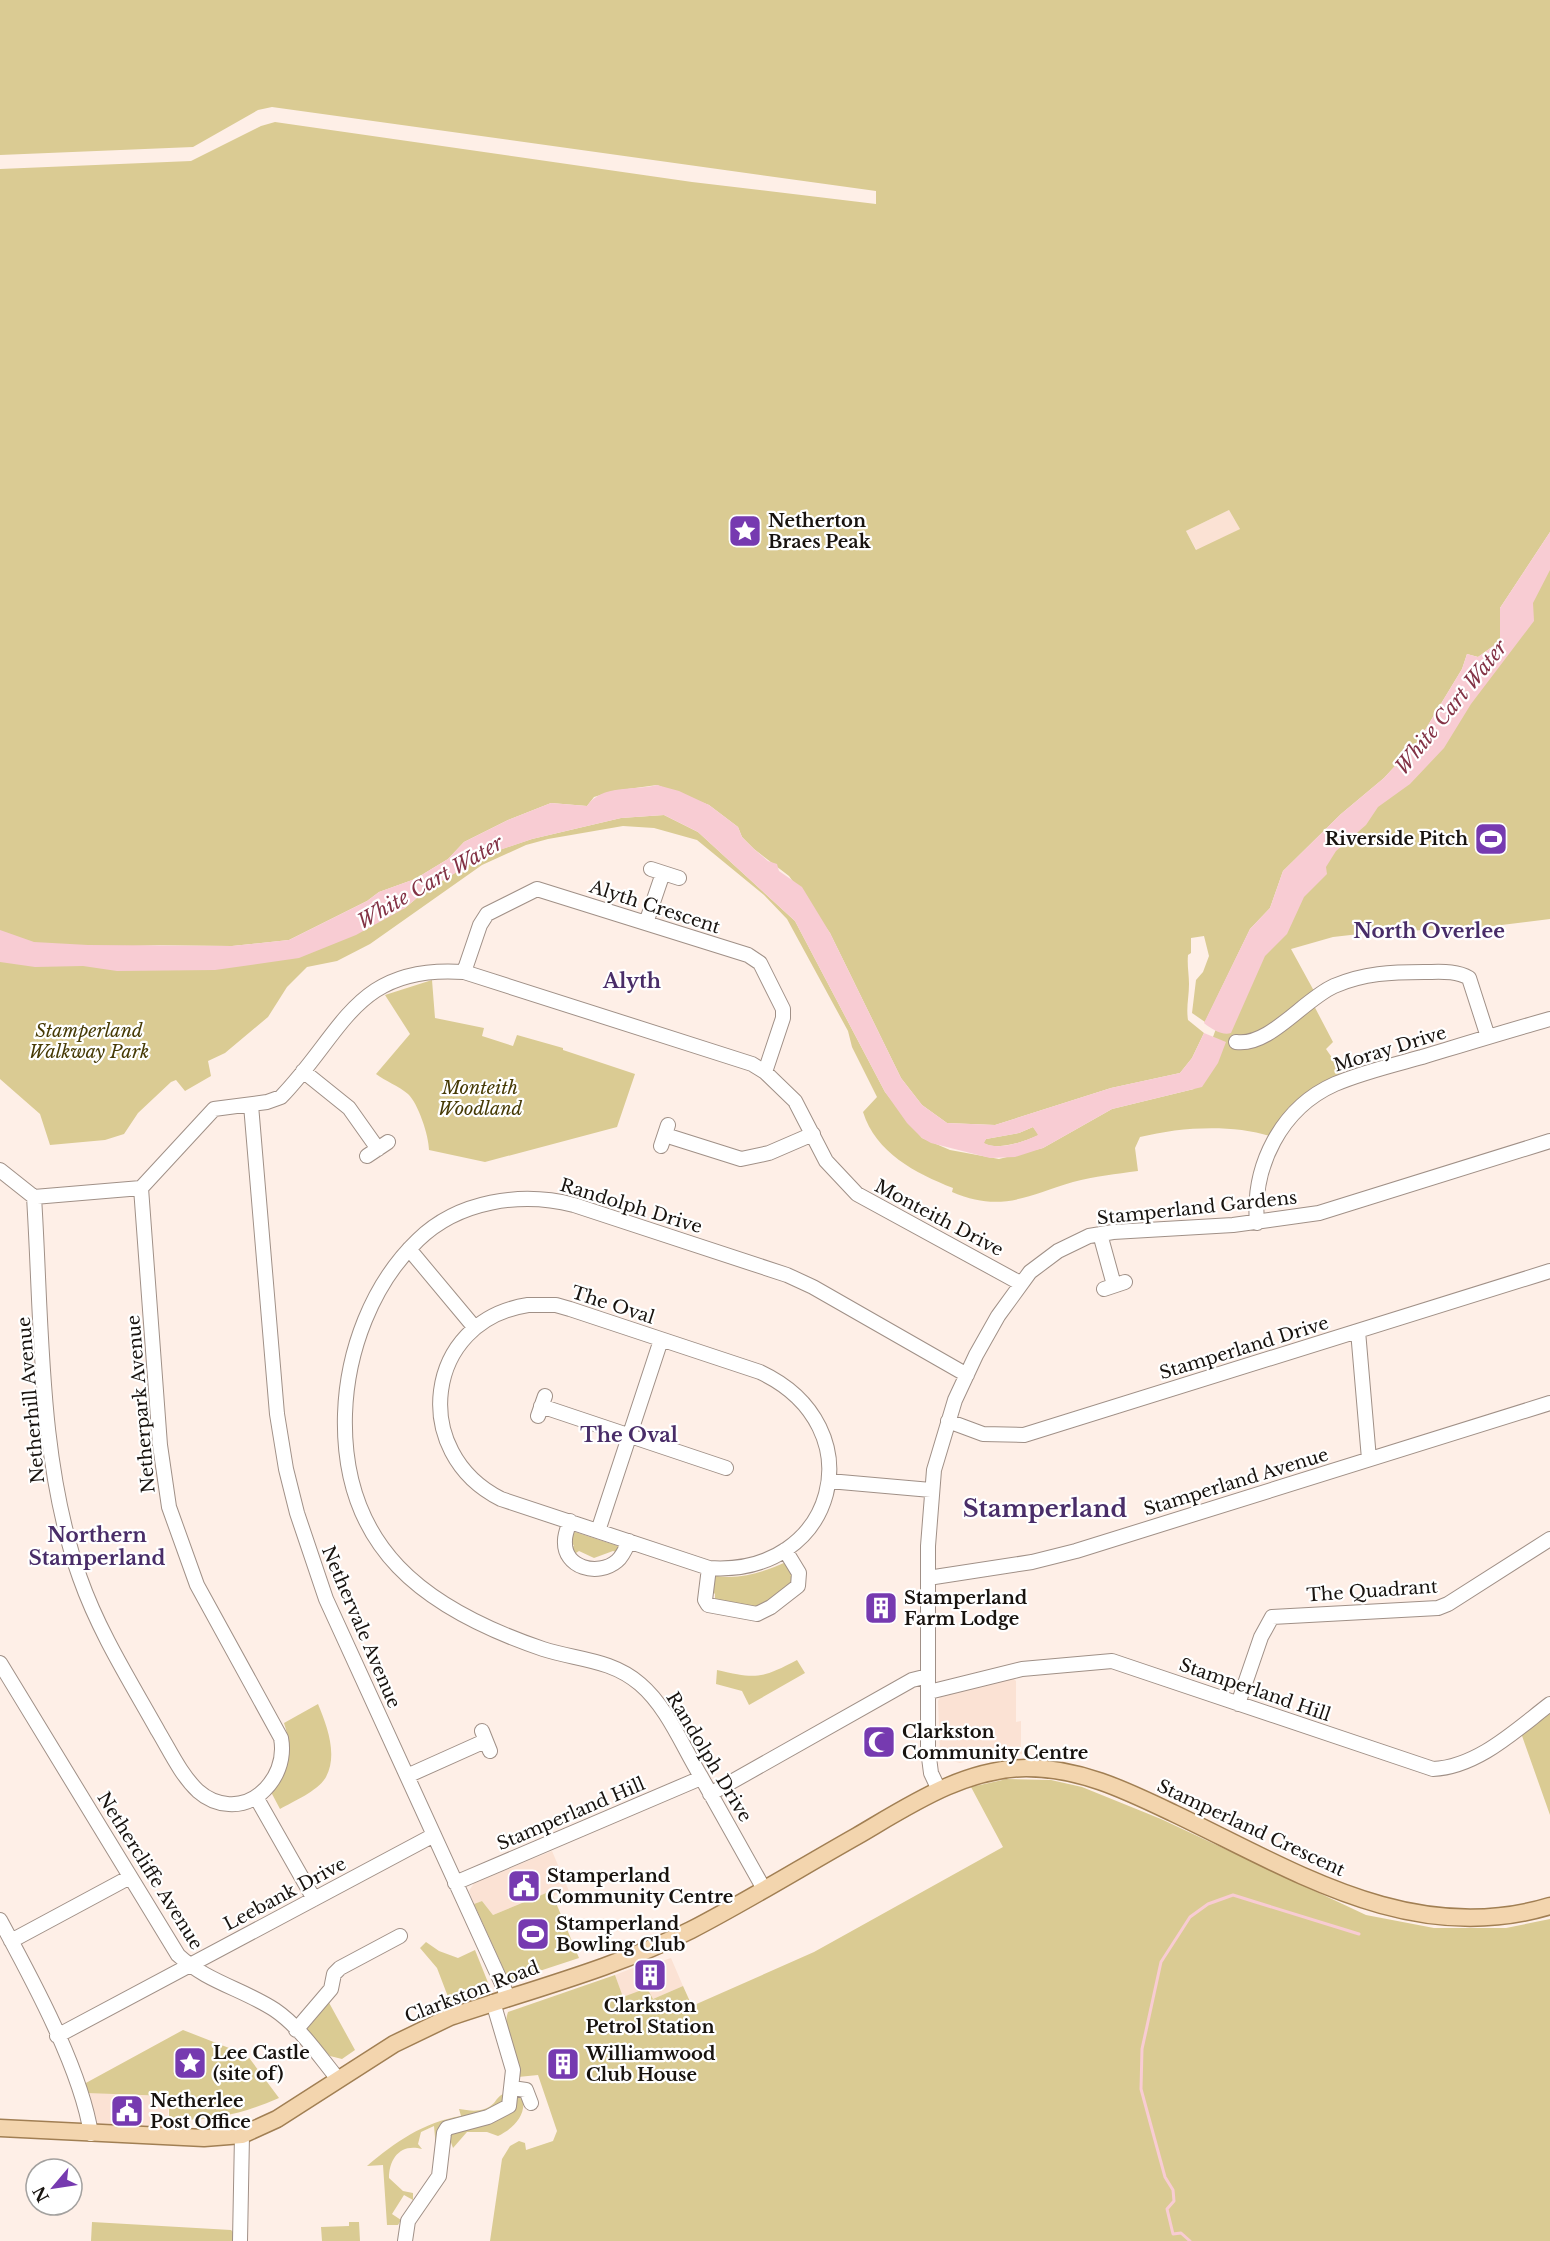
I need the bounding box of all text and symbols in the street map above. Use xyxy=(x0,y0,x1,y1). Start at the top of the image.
place label: Netherton Braes Peak xyxy=(768,510,872,553)
place icon: Netherton Braes Peak xyxy=(727,513,763,549)
water label: White Cart Water xyxy=(1390,635,1513,779)
sports icon: Riverside Pitch xyxy=(1473,821,1509,857)
place label: Riverside Pitch xyxy=(1325,828,1468,850)
water label: White Cart Water xyxy=(353,830,508,934)
street label: Alyth Crescent xyxy=(586,875,723,939)
district label: North Overlee xyxy=(1353,919,1505,943)
district label: Alyth xyxy=(602,969,662,993)
park label: Stamperland Walkway Park xyxy=(29,1020,149,1063)
street label: Moray Drive xyxy=(1331,1021,1449,1077)
park label: Monteith Woodland xyxy=(438,1077,522,1120)
street label: Randolph Drive xyxy=(557,1174,705,1238)
street label: Monteith Drive xyxy=(871,1175,1007,1261)
street label: Stamperland Gardens xyxy=(1096,1187,1298,1229)
street label: The Oval xyxy=(569,1281,657,1329)
street label: Stamperland Drive xyxy=(1157,1312,1331,1384)
street label: Netherpark Avenue xyxy=(122,1314,160,1494)
street label: Netherhill Avenue xyxy=(13,1316,49,1484)
district label: The Oval xyxy=(580,1423,678,1447)
street label: Stamperland Avenue xyxy=(1141,1443,1331,1521)
district label: Stamperland xyxy=(963,1494,1128,1523)
district label: Northern Stamperland xyxy=(29,1523,166,1570)
street label: Nethervale Avenue xyxy=(317,1543,405,1711)
street label: The Quadrant xyxy=(1306,1575,1438,1607)
place label: Stamperland Farm Lodge xyxy=(904,1587,1028,1630)
building icon: Stamperland Farm Lodge xyxy=(863,1590,899,1626)
street label: Stamperland Hill xyxy=(1176,1654,1334,1726)
street label: Randolph Drive xyxy=(662,1688,756,1826)
place label: Clarkston Community Centre xyxy=(902,1721,1088,1764)
mosque icon: Clarkston Community Centre xyxy=(861,1724,897,1760)
street label: Stamperland Hill xyxy=(494,1773,649,1855)
street label: Stamperland Crescent xyxy=(1154,1775,1349,1881)
street label: Nethercliffe Avenue xyxy=(93,1788,207,1954)
street label: Leebank Drive xyxy=(220,1853,350,1935)
place label: Stamperland Community Centre xyxy=(547,1865,733,1908)
public building icon: Stamperland Community Centre xyxy=(506,1868,542,1904)
place label: Stamperland Bowling Club xyxy=(556,1913,685,1956)
sports icon: Stamperland Bowling Club xyxy=(515,1916,551,1952)
street label: Clarkston Road xyxy=(402,1956,542,2028)
building icon: Clarkston Petrol Station xyxy=(632,1957,668,1993)
place label: Clarkston Petrol Station xyxy=(585,1995,715,2038)
place label: Lee Castle (site of) xyxy=(213,2042,310,2085)
place label: Williamwood Club House xyxy=(585,2043,716,2086)
place icon: Lee Castle (site of) xyxy=(172,2045,208,2081)
building icon: Williamwood Club House xyxy=(545,2046,581,2082)
place label: Netherlee Post Office xyxy=(150,2090,251,2133)
public building icon: Netherlee Post Office xyxy=(109,2093,145,2129)
north arrow xyxy=(24,2157,84,2217)
text: N xyxy=(28,2183,53,2206)

